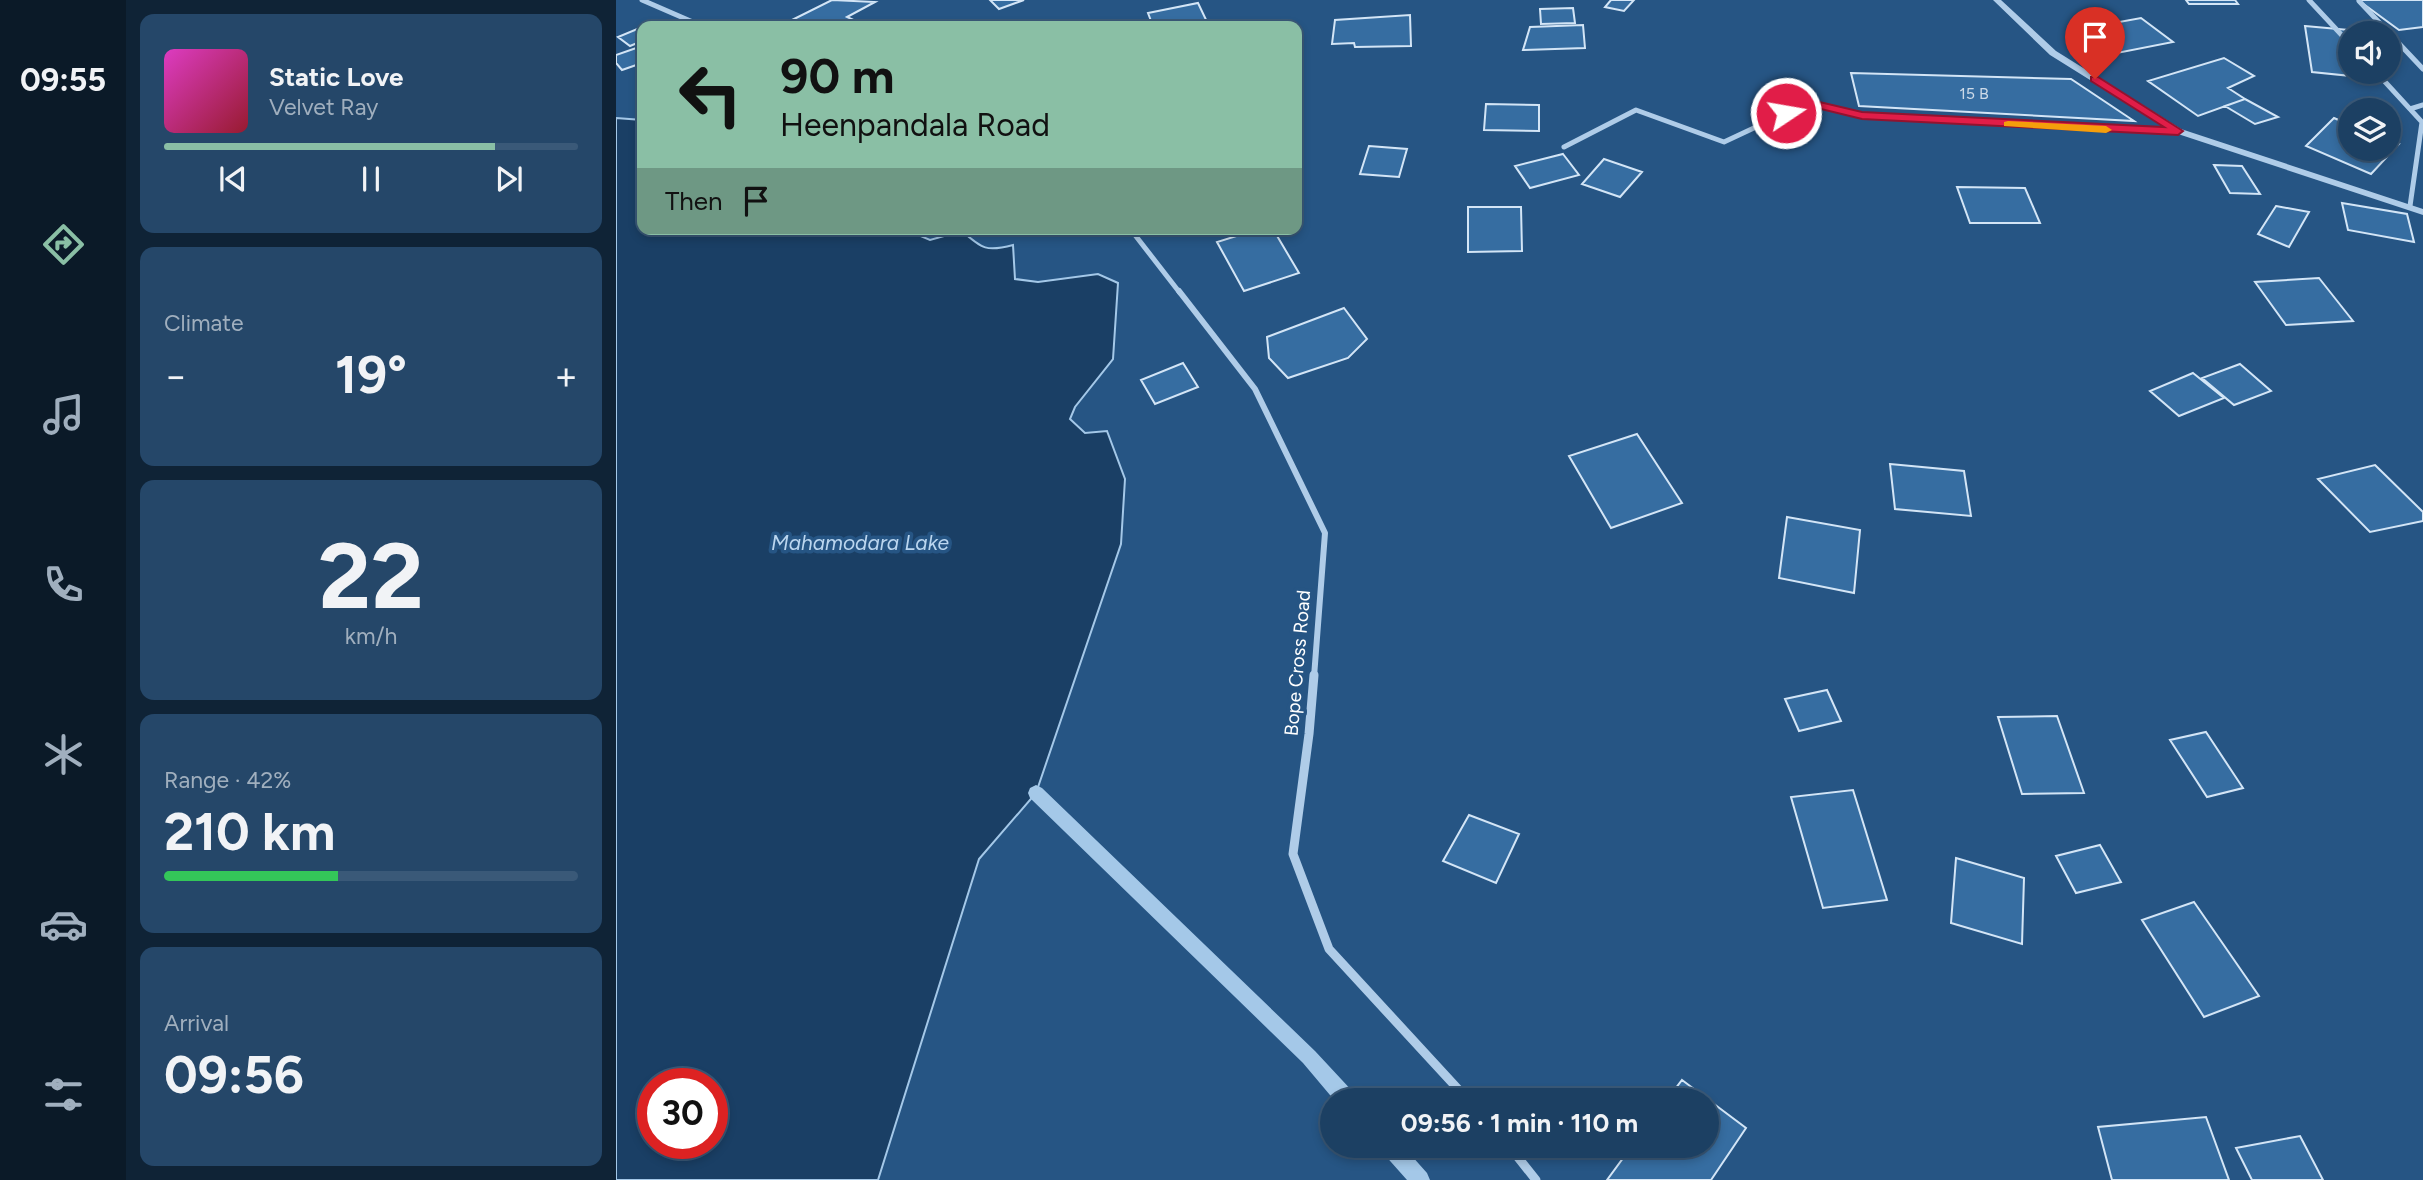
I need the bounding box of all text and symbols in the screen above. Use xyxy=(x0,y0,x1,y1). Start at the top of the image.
pin xyxy=(2065,7,2125,79)
icon: arrive xyxy=(2076,18,2114,56)
map controls xyxy=(2338,21,2401,161)
button: sound xyxy=(2338,21,2401,84)
text: 90 m xyxy=(780,46,895,105)
icon: left xyxy=(665,49,756,140)
text: 09:55 xyxy=(20,61,106,99)
text: Static Love xyxy=(269,61,403,93)
position arrow xyxy=(1749,76,1823,150)
house number: 15 B xyxy=(1959,84,1989,103)
text: Velvet Ray xyxy=(269,93,378,121)
button: layers xyxy=(2338,98,2401,161)
text: Heenpandala Road xyxy=(780,106,1050,144)
icon: previous xyxy=(214,160,252,198)
icon: pause xyxy=(352,160,390,198)
icon: next xyxy=(490,160,528,198)
icon: arrive xyxy=(737,182,775,220)
text: Then xyxy=(665,185,723,217)
icon: directions xyxy=(39,220,88,269)
text: Climate xyxy=(164,309,243,337)
text: 19° xyxy=(335,344,407,406)
text: − xyxy=(164,353,188,399)
text: + xyxy=(554,353,578,399)
icon: music xyxy=(39,390,88,439)
text: 22 xyxy=(318,522,424,631)
water label: Mahamodara Lake xyxy=(771,530,950,555)
icon: phone xyxy=(39,560,88,609)
street label: Bope Cross Road xyxy=(1280,589,1315,737)
text: km/h xyxy=(345,622,397,650)
icon: climate xyxy=(39,730,88,779)
text: Range · 42% xyxy=(164,766,291,794)
text: 210 km xyxy=(164,801,335,863)
icon: car xyxy=(39,900,88,949)
text: Arrival xyxy=(164,1009,229,1037)
text: 09:56 xyxy=(164,1044,304,1106)
speed limit sign: 30 xyxy=(637,1068,728,1159)
icon: filters xyxy=(39,1070,88,1119)
text: 09:56 · 1 min · 110 m xyxy=(1401,1107,1638,1139)

